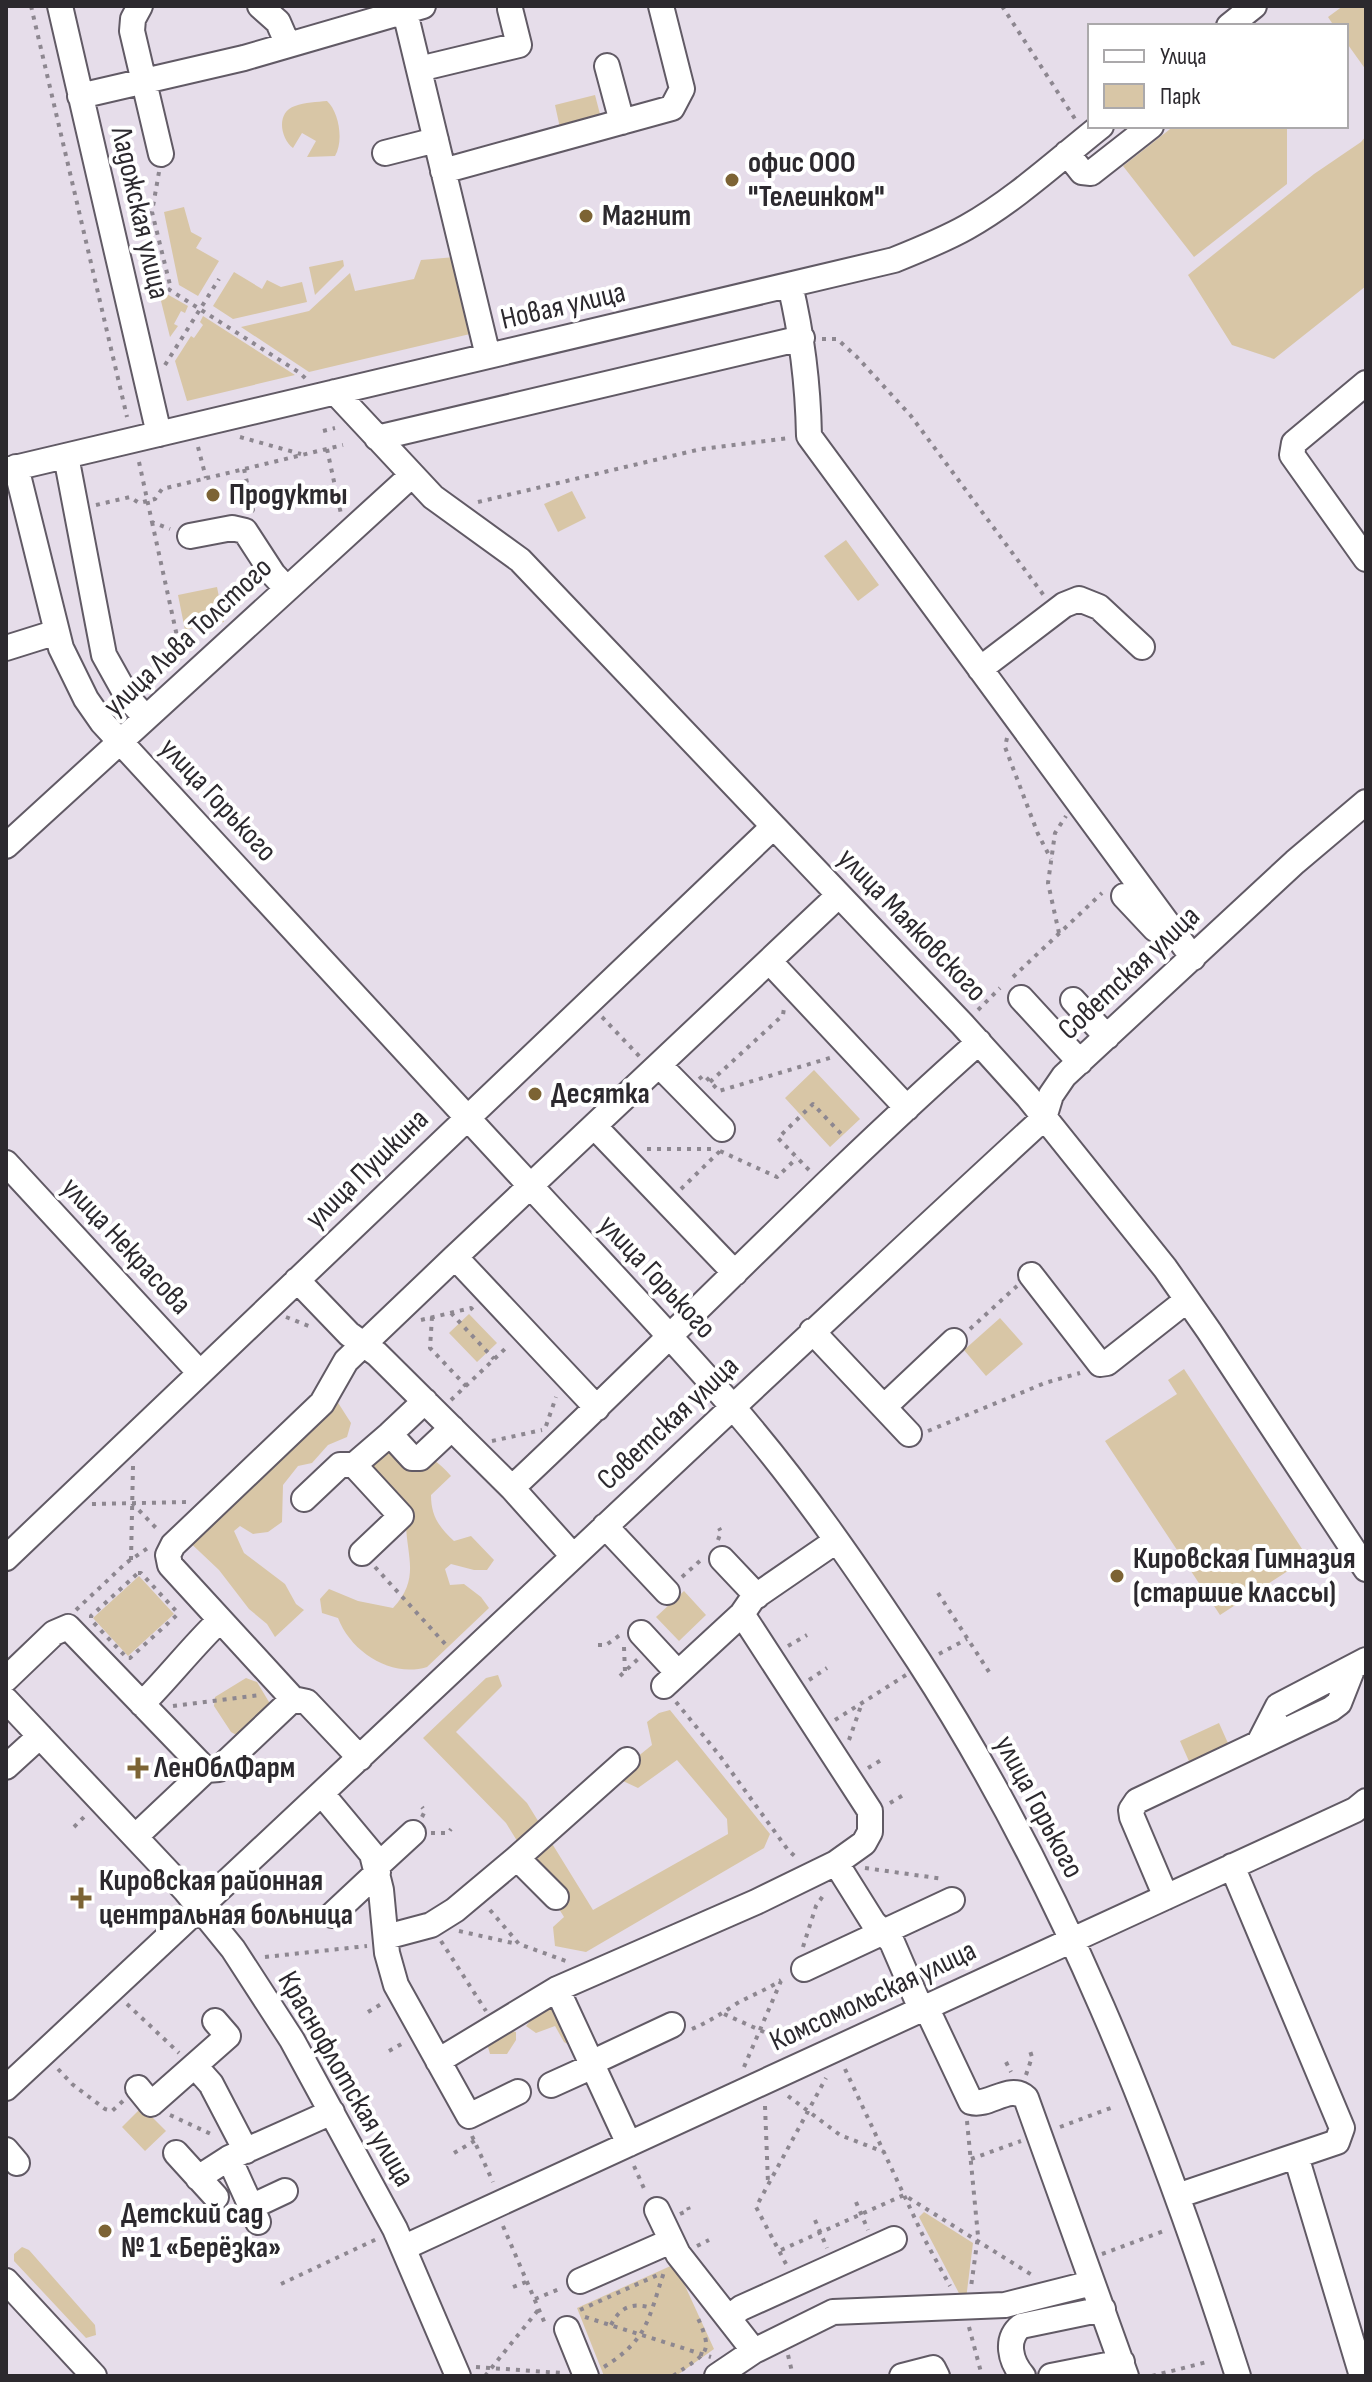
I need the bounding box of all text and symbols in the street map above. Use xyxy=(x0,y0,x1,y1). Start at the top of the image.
legend xyxy=(1088,24,1348,128)
text: Улица xyxy=(1160,42,1206,71)
text: Парк xyxy=(1160,82,1201,111)
street label: Ладожская улица xyxy=(103,123,177,302)
place label: офис ООО "Телеинком" xyxy=(748,145,885,215)
marker: офис ООО "Телеинком" xyxy=(723,171,741,189)
place label: Магнит xyxy=(602,198,691,234)
marker: Магнит xyxy=(577,207,595,225)
street label: Новая улица xyxy=(497,274,629,338)
place label: Продукты xyxy=(229,477,347,513)
marker: Продукты xyxy=(204,486,222,504)
street label: улица Льва Толстого xyxy=(96,550,280,724)
street label: улица Горького xyxy=(152,731,284,869)
street label: улица Маяковского xyxy=(830,841,994,1009)
street label: Советская улица xyxy=(1051,898,1207,1048)
place label: Десятка xyxy=(551,1076,650,1112)
marker: Десятка xyxy=(526,1085,544,1103)
street label: улица Пушкина xyxy=(298,1101,436,1237)
street label: улица Некрасова xyxy=(53,1170,199,1322)
street label: улица Горького xyxy=(591,1208,723,1346)
street label: Советская улица xyxy=(590,1348,746,1498)
place label: Кировская Гимназия (старшие классы) xyxy=(1133,1541,1356,1611)
marker: Кировская Гимназия (старшие классы) xyxy=(1108,1567,1126,1585)
street label: улица Горького xyxy=(986,1730,1092,1884)
place label: ЛенОблФарм xyxy=(153,1750,295,1786)
marker: ЛенОблФарм xyxy=(129,1759,147,1777)
place label: Кировская районная центральная больница xyxy=(99,1863,353,1933)
marker: Кировская районная центральная больница xyxy=(70,1887,92,1909)
street label: Комсомольская улица xyxy=(764,1932,982,2060)
street label: Краснофлотская улица xyxy=(270,1965,422,2193)
place label: Детский сад № 1 «Берёзка» xyxy=(121,2196,281,2266)
marker: Детский сад № 1 «Берёзка» xyxy=(96,2222,114,2240)

